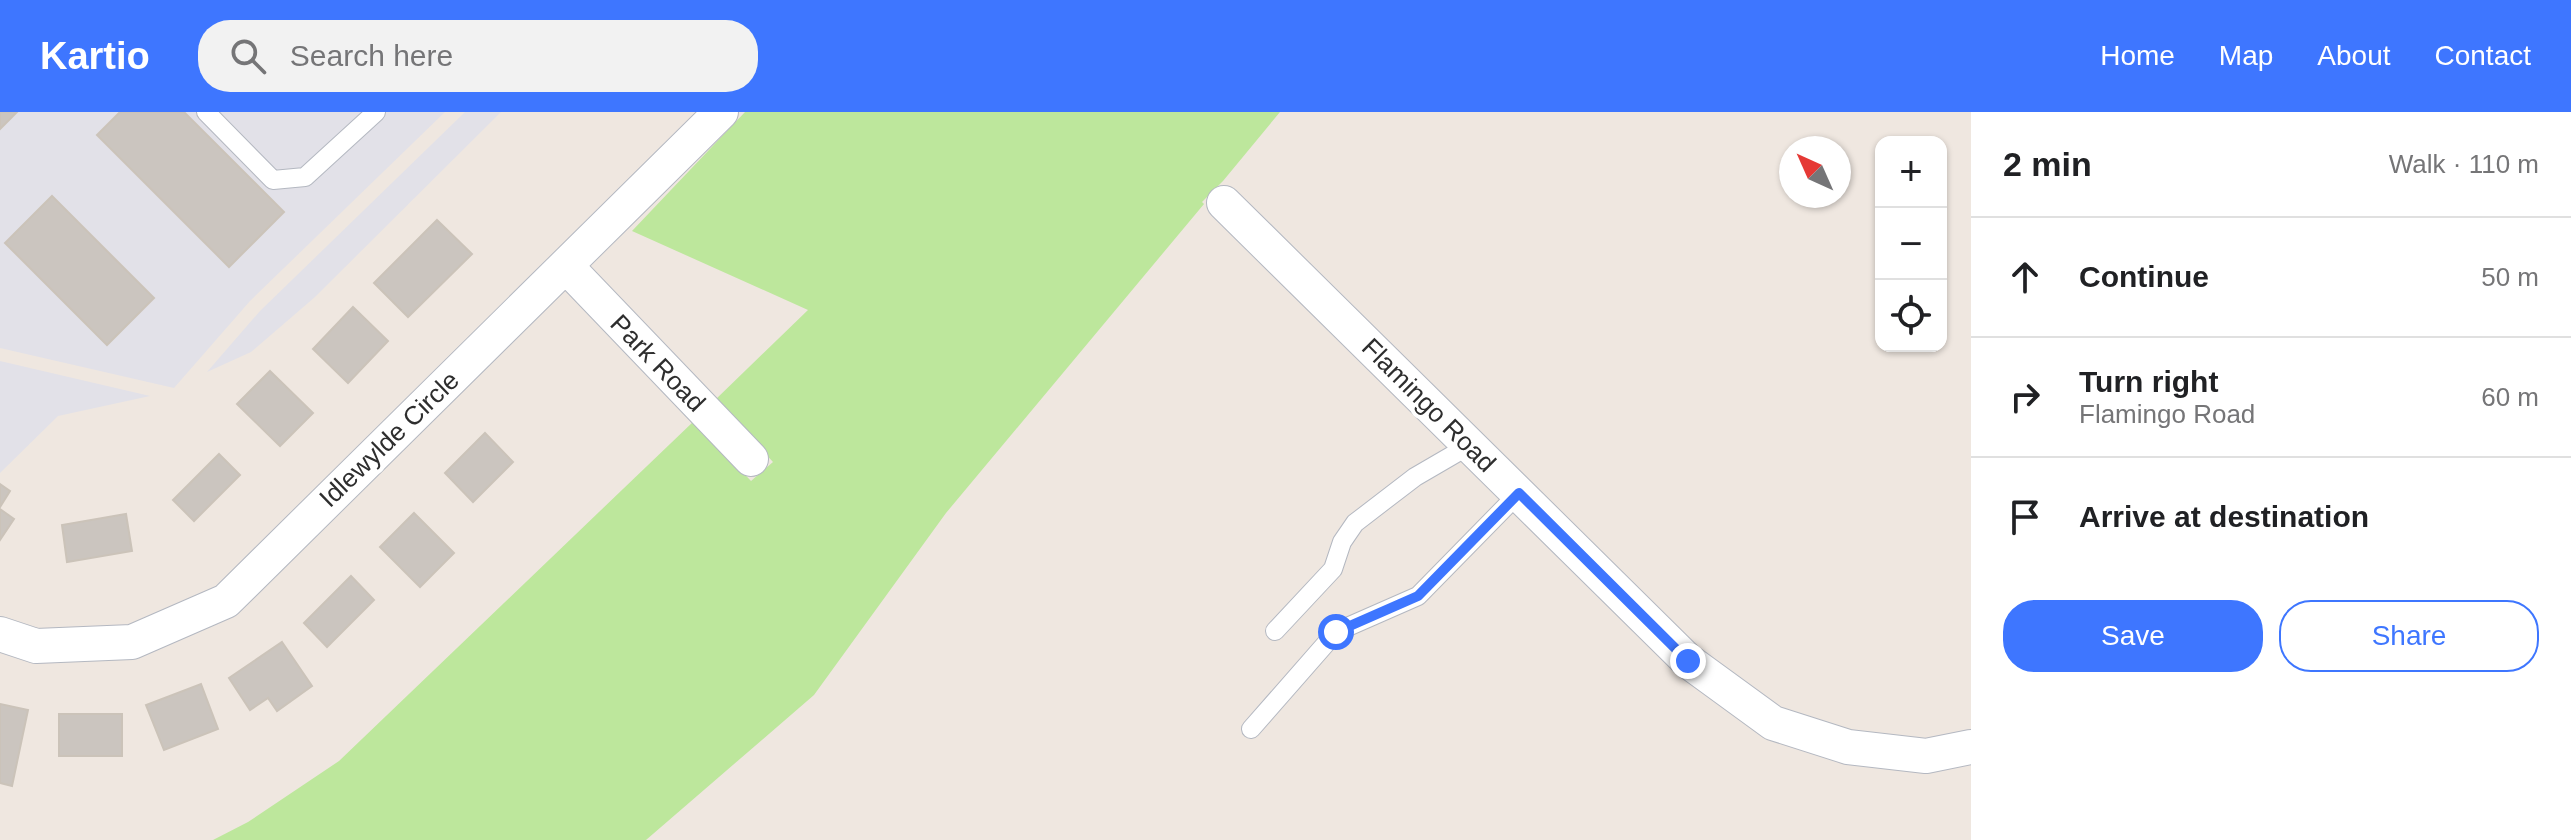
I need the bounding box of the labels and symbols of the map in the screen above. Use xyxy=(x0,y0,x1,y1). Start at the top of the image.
north arrow xyxy=(1779,136,1851,208)
street label: Park Road xyxy=(605,308,711,418)
street label: Flamingo Road xyxy=(1356,332,1502,478)
street label: Idlewylde Circle xyxy=(313,365,465,513)
route start xyxy=(1318,614,1354,650)
route end xyxy=(1670,643,1706,679)

